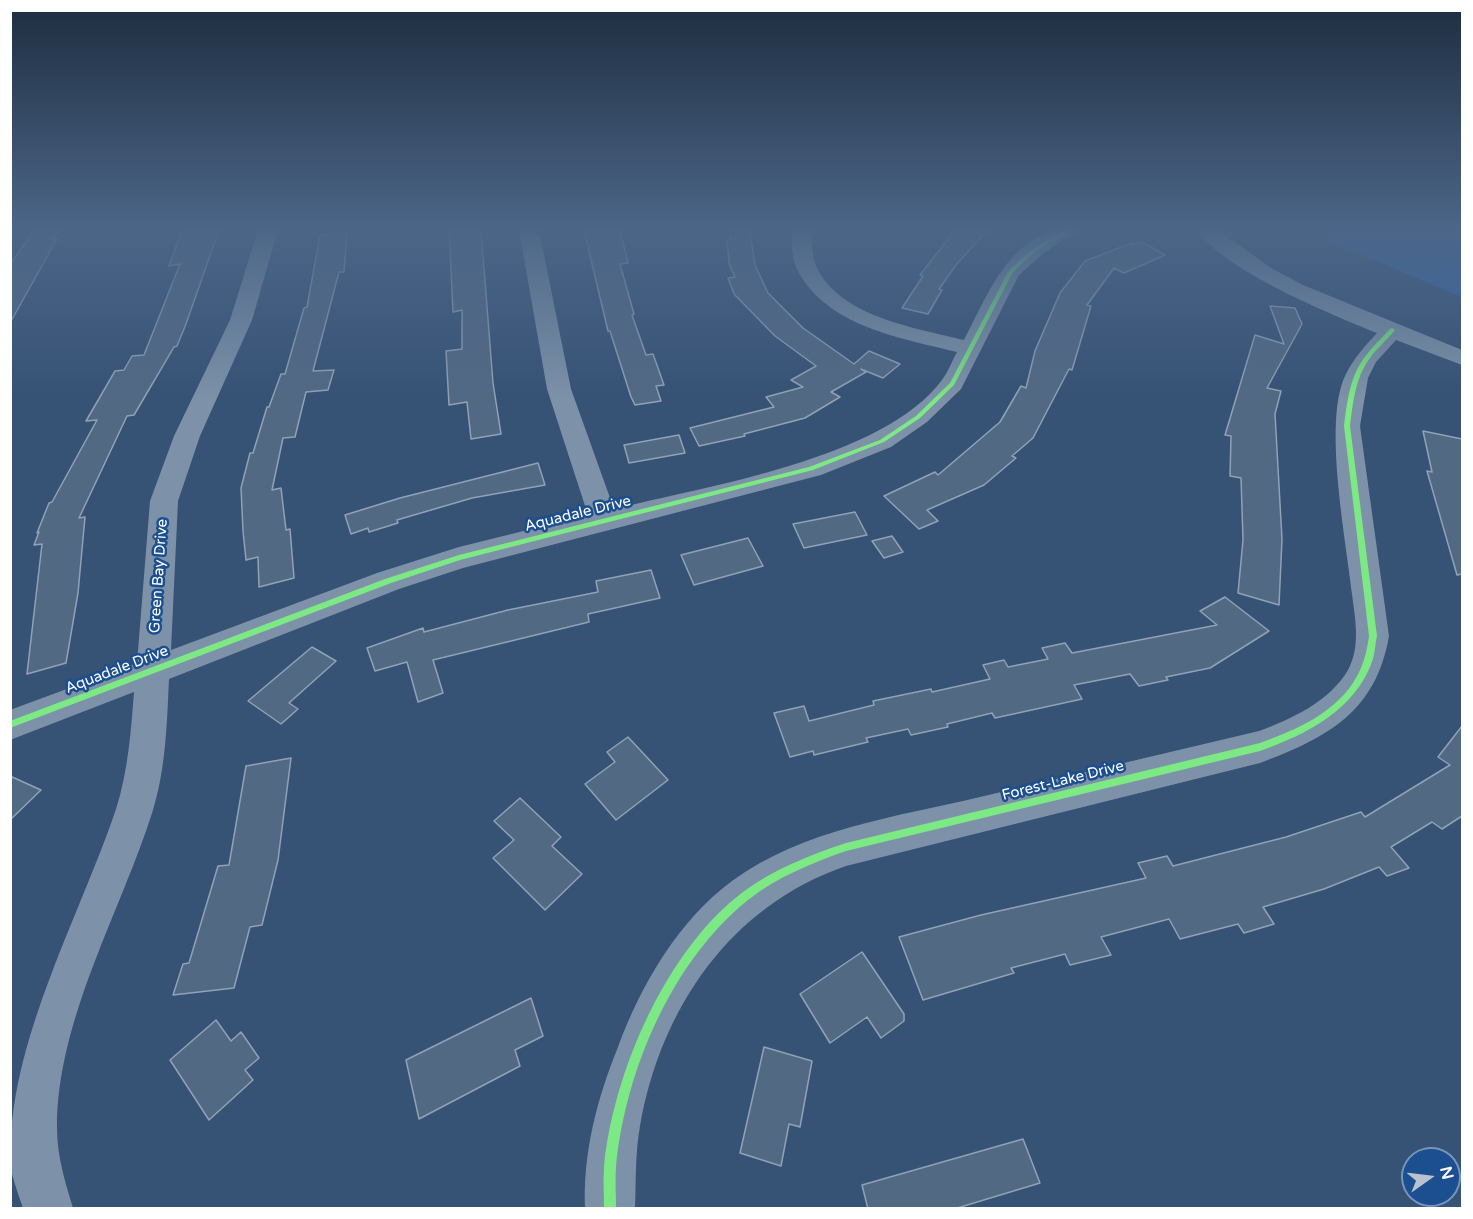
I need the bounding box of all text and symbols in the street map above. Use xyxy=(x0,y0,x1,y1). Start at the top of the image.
street label: Aquadale Drive xyxy=(523,492,633,536)
street label: Green Bay Drive xyxy=(146,518,172,634)
street label: Aquadale Drive xyxy=(63,642,171,698)
street label: Forest-Lake Drive xyxy=(1000,757,1126,805)
north arrow xyxy=(1401,1147,1461,1207)
text: N xyxy=(1435,1164,1458,1182)

